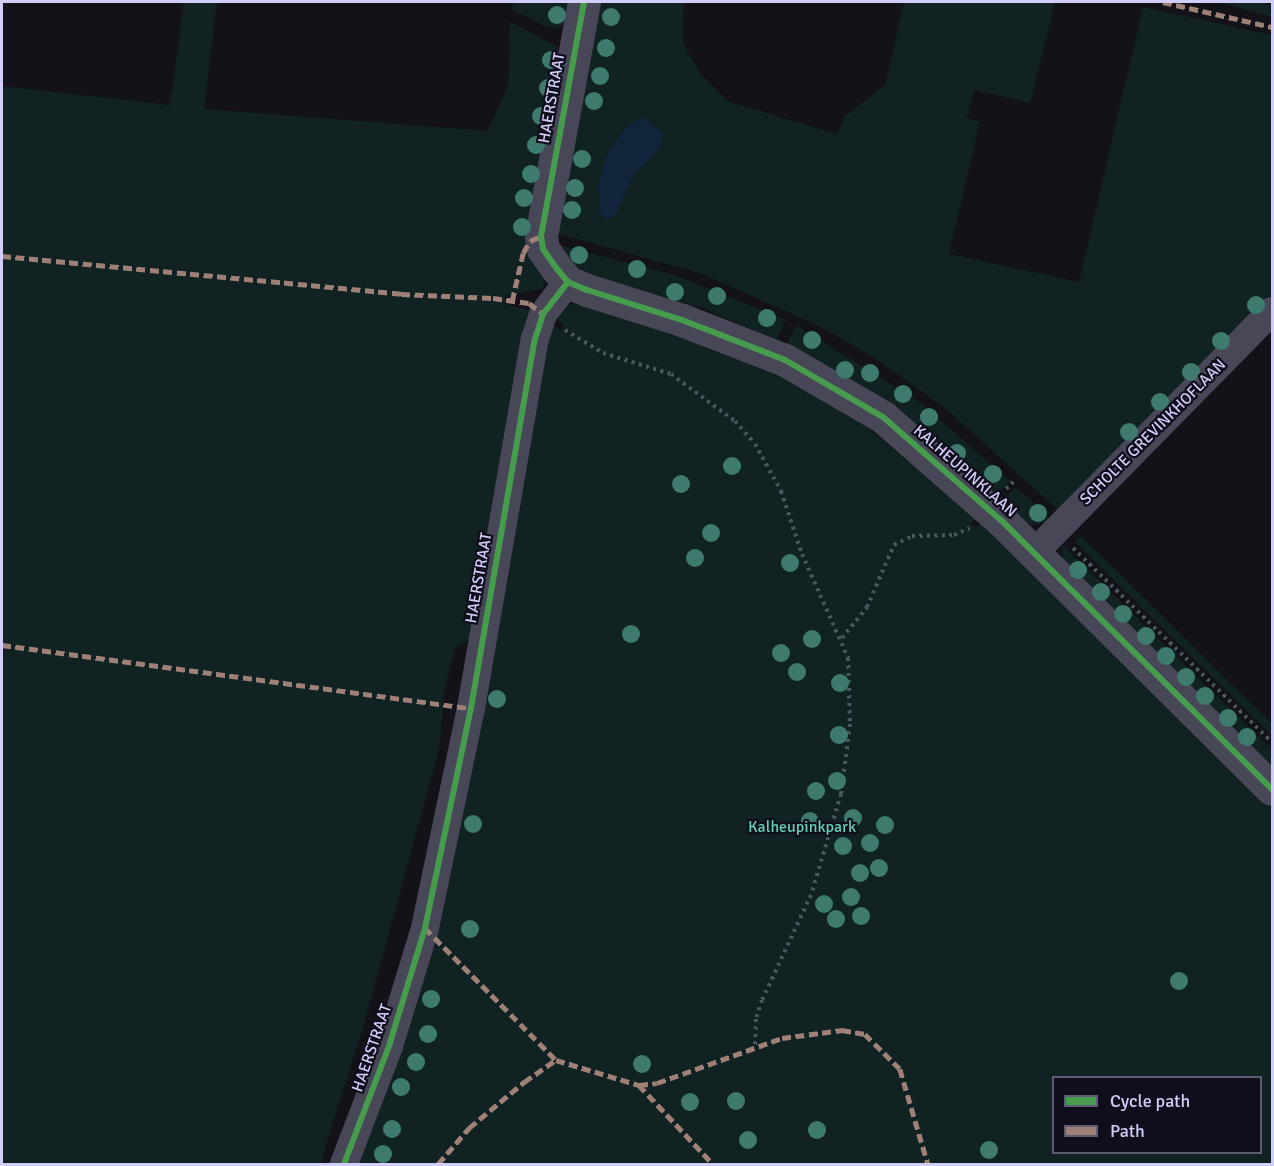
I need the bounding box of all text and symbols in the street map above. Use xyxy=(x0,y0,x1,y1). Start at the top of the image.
street label: HAERSTRAAT xyxy=(535,51,569,145)
street label: SCHOLTE GREVINKHOFLAAN xyxy=(1076,355,1230,509)
street label: KALHEUPINKLAAN xyxy=(909,421,1021,521)
street label: HAERSTRAAT xyxy=(462,531,496,625)
park label: Kalheupinkpark xyxy=(748,817,856,837)
street label: HAERSTRAAT xyxy=(348,1002,396,1094)
legend xyxy=(1052,1076,1262,1154)
text: Cycle path xyxy=(1110,1090,1190,1112)
text: Path xyxy=(1110,1120,1145,1142)

